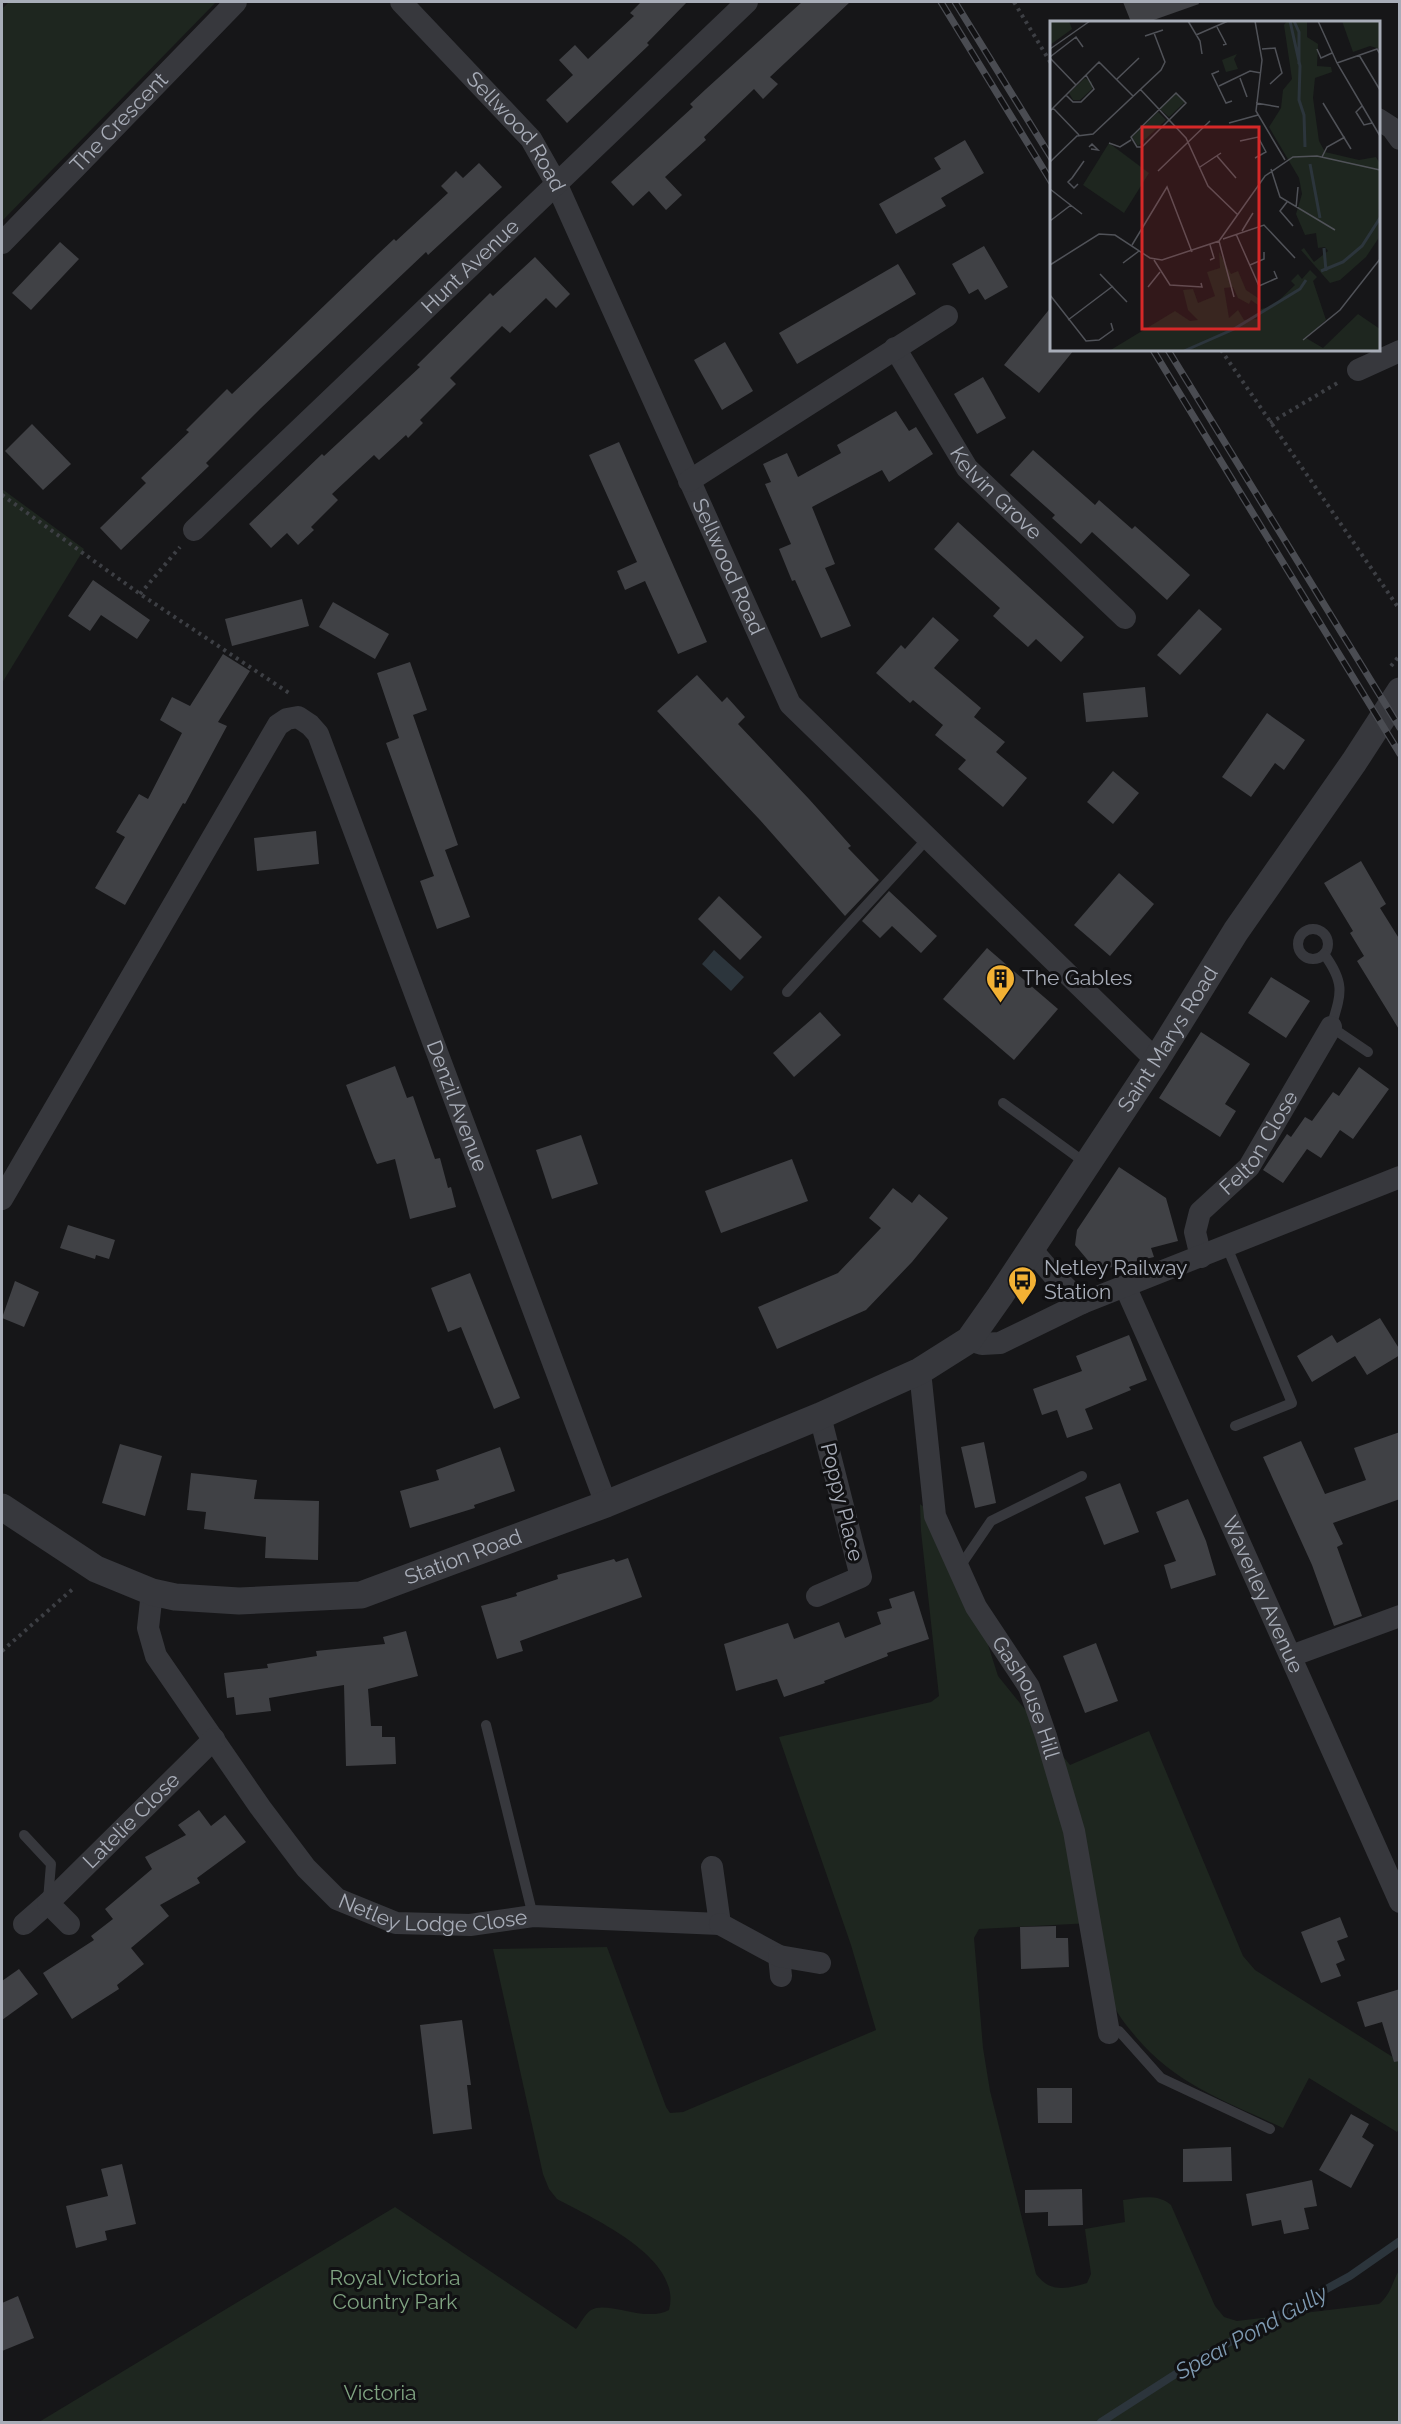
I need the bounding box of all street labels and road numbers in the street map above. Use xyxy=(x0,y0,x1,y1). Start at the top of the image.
street label: Sellwood Road xyxy=(462,66,571,195)
street label: The Crescent xyxy=(65,67,173,177)
street label: Hunt Avenue xyxy=(416,213,524,318)
street label: Kelvin Grove xyxy=(945,442,1048,545)
street label: Sellwood Road xyxy=(687,494,770,638)
street label: Saint Marys Road xyxy=(1112,962,1223,1117)
street label: Denzil Avenue xyxy=(422,1037,493,1175)
street label: Felton Close xyxy=(1214,1086,1303,1200)
street label: Poppy Place xyxy=(816,1440,869,1564)
street label: Waverley Avenue xyxy=(1217,1512,1309,1677)
street label: Station Road xyxy=(401,1523,525,1590)
street label: Gashouse Hill xyxy=(987,1631,1065,1762)
street label: Latelie Close xyxy=(78,1767,185,1873)
street label: Netley Lodge Close xyxy=(335,1888,529,1937)

